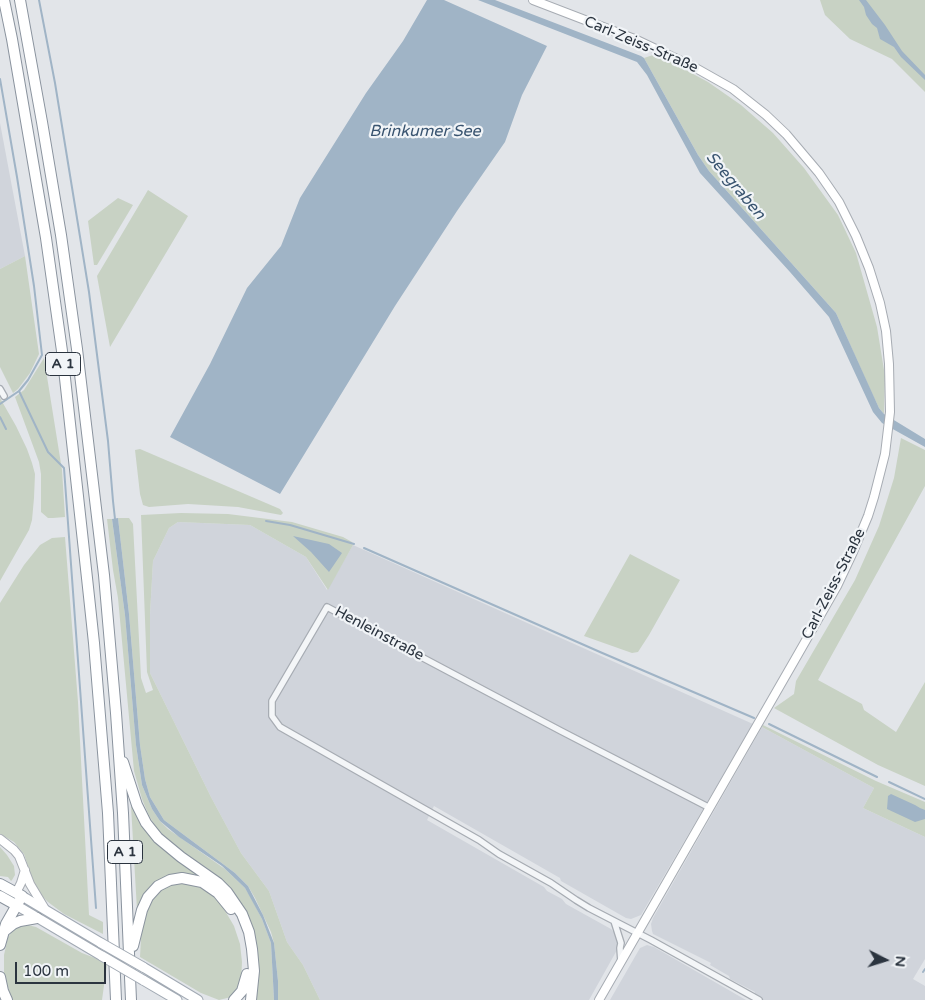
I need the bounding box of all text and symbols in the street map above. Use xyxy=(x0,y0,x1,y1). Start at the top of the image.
street label: Carl-Zeiss-Straße xyxy=(581,13,701,77)
water label: Brinkumer See xyxy=(369,122,481,142)
water label: Seegraben xyxy=(701,148,769,224)
road number: A 1 xyxy=(46,352,80,376)
street label: Carl-Zeiss-Straße xyxy=(798,526,870,642)
street label: Henleinstraße xyxy=(331,603,427,665)
road number: A 1 xyxy=(108,840,142,864)
north arrow xyxy=(860,935,910,985)
scale bar xyxy=(18,952,109,984)
text: N xyxy=(891,955,909,968)
text: 100 m xyxy=(23,962,69,980)

